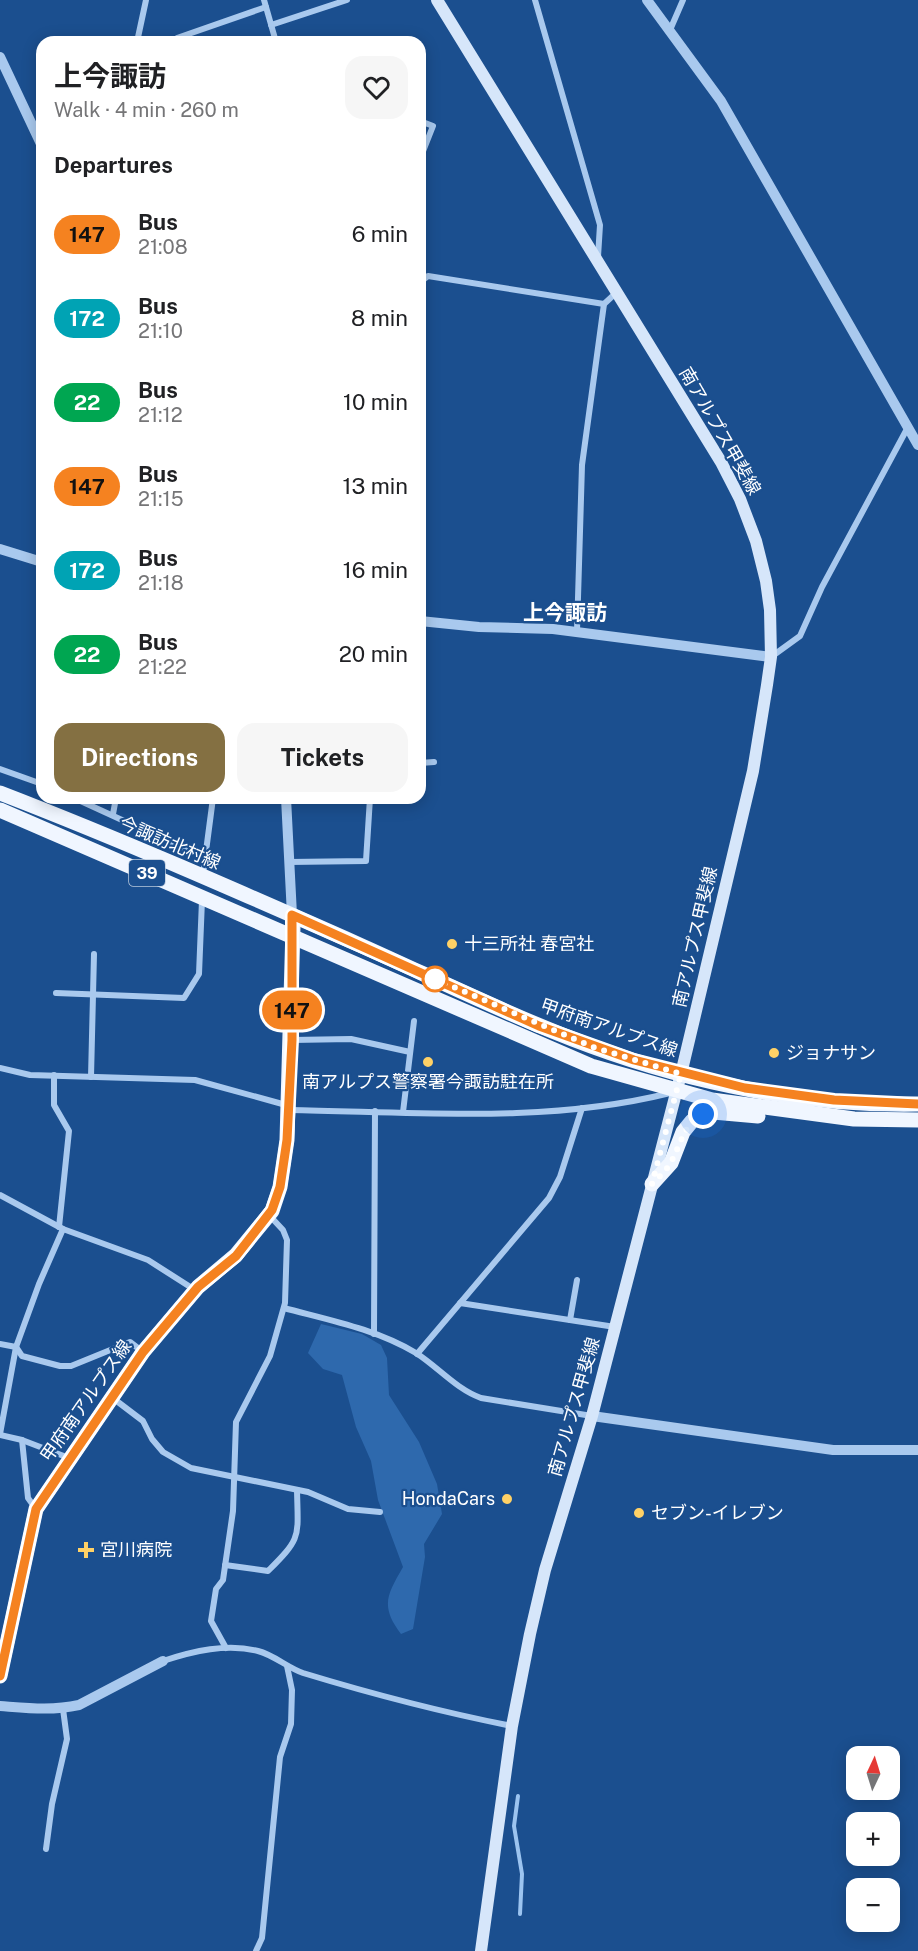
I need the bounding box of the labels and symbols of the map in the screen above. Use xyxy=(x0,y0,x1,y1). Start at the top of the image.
street label: 南アルプス甲斐線 xyxy=(675,363,765,498)
district label: 上今諏訪 xyxy=(523,600,607,625)
street label: 今諏訪北村線 xyxy=(116,812,224,873)
road number: 39 xyxy=(129,860,165,886)
street label: 南アルプス甲斐線 xyxy=(668,864,721,1009)
place label: 十三所社 春宮社 xyxy=(464,933,594,954)
marker: 十三所社 春宮社 xyxy=(445,937,459,951)
unlabelled marker xyxy=(422,966,448,992)
line badge: 147 xyxy=(258,990,326,1030)
street label: 甲府南アルプス線 xyxy=(538,994,681,1061)
place label: ジョナサン xyxy=(786,1042,876,1063)
marker: ジョナサン xyxy=(767,1046,781,1060)
marker: 南アルプス警察署今諏訪駐在所 xyxy=(421,1055,435,1069)
place label: 南アルプス警察署今諏訪駐在所 xyxy=(302,1071,554,1092)
your location xyxy=(688,1099,718,1129)
street label: 南アルプス甲斐線 xyxy=(544,1335,603,1479)
street label: 甲府南アルプス線 xyxy=(36,1336,135,1466)
place label: HondaCars xyxy=(402,1488,495,1509)
marker: HondaCars xyxy=(500,1492,514,1506)
place label: セブン-イレブン xyxy=(651,1502,784,1523)
marker: セブン-イレブン xyxy=(632,1506,646,1520)
place label: 宮川病院 xyxy=(100,1539,172,1560)
marker: 宮川病院 xyxy=(77,1541,95,1559)
north arrow xyxy=(846,1746,900,1800)

